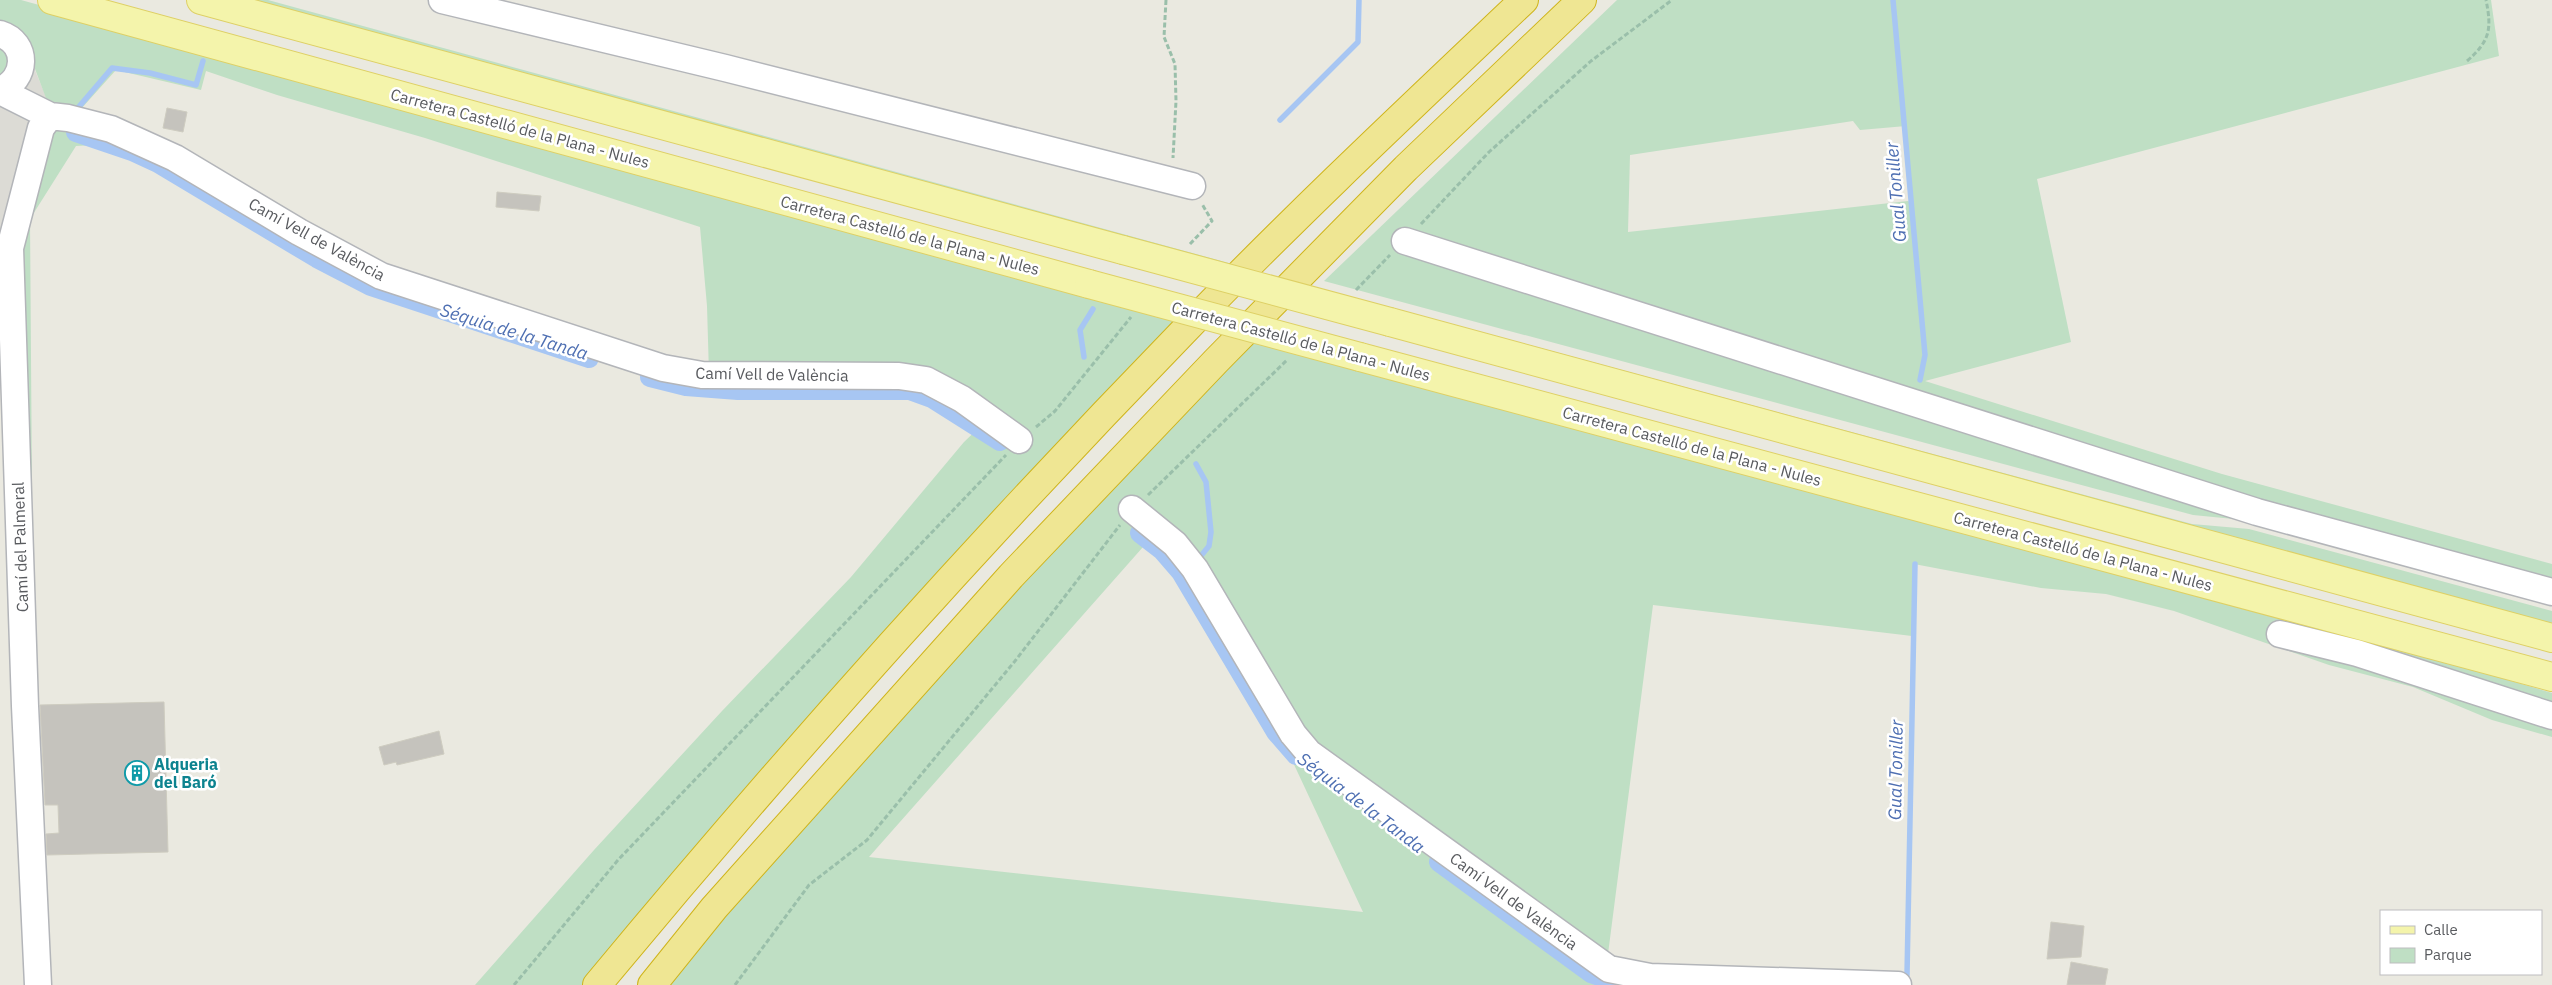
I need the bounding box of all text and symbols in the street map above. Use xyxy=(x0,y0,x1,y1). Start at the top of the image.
street label: Carretera Castelló de la Plana - Nules xyxy=(388,84,652,172)
water label: Gual Toniller xyxy=(1880,141,1911,243)
street label: Carretera Castelló de la Plana - Nules xyxy=(778,191,1042,279)
street label: Camí Vell de València xyxy=(245,193,389,285)
street label: Carretera Castelló de la Plana - Nules xyxy=(1169,297,1433,385)
water label: Séquia de la Tanda xyxy=(437,298,591,365)
street label: Camí Vell de València xyxy=(695,363,849,385)
street label: Carretera Castelló de la Plana - Nules xyxy=(1560,402,1824,490)
street label: Camí del Palmeral xyxy=(8,482,32,612)
street label: Carretera Castelló de la Plana - Nules xyxy=(1951,507,2215,595)
water label: Gual Toniller xyxy=(1883,719,1908,820)
water label: Séquia de la Tanda xyxy=(1293,747,1429,858)
place label: Alqueria del Baró xyxy=(154,754,218,792)
building icon: Alqueria del Baró xyxy=(124,760,150,786)
street label: Camí Vell de València xyxy=(1446,848,1582,954)
legend xyxy=(2380,910,2542,975)
text: Calle xyxy=(2424,920,2458,939)
text: Parque xyxy=(2424,945,2472,964)

